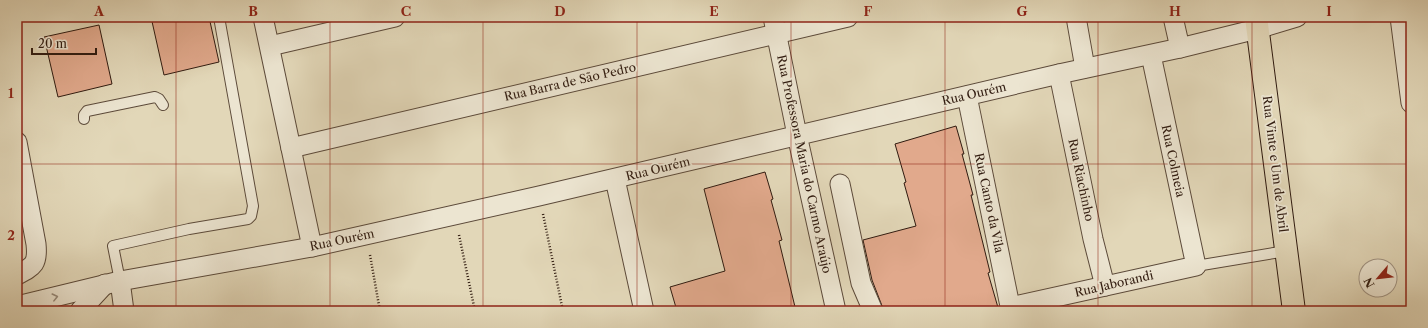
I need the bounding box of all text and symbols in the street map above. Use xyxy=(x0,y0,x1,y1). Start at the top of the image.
text: A xyxy=(93,3,105,19)
text: B xyxy=(248,3,258,19)
text: C xyxy=(401,3,411,19)
text: D xyxy=(554,3,566,19)
text: E xyxy=(709,3,719,19)
text: F xyxy=(864,3,873,19)
text: G xyxy=(1016,3,1028,19)
text: H xyxy=(1169,3,1181,19)
text: I xyxy=(1326,3,1332,19)
scale bar xyxy=(32,30,96,56)
text: 20 m xyxy=(38,36,67,51)
street label: Rua Professora Maria do Carmo Araújo xyxy=(774,53,835,275)
street label: Rua Barra de São Pedro xyxy=(503,59,637,104)
street label: Rua Ourém xyxy=(940,79,1008,108)
text: 1 xyxy=(8,85,14,101)
street label: Rua Vinte e Um de Abril xyxy=(1260,95,1291,233)
street label: Rua Colmeia xyxy=(1159,123,1189,199)
street label: Rua Riachinho xyxy=(1065,137,1098,223)
street label: Rua Canto da Vila xyxy=(972,152,1008,255)
street label: Rua Ourém xyxy=(624,153,692,184)
street label: Rua Ourém xyxy=(308,225,376,254)
text: 2 xyxy=(7,227,15,243)
north arrow xyxy=(1358,258,1398,298)
street label: Rua Jaborandi xyxy=(1073,267,1155,300)
text: N xyxy=(1361,275,1378,290)
one-way arrow xyxy=(52,293,58,301)

